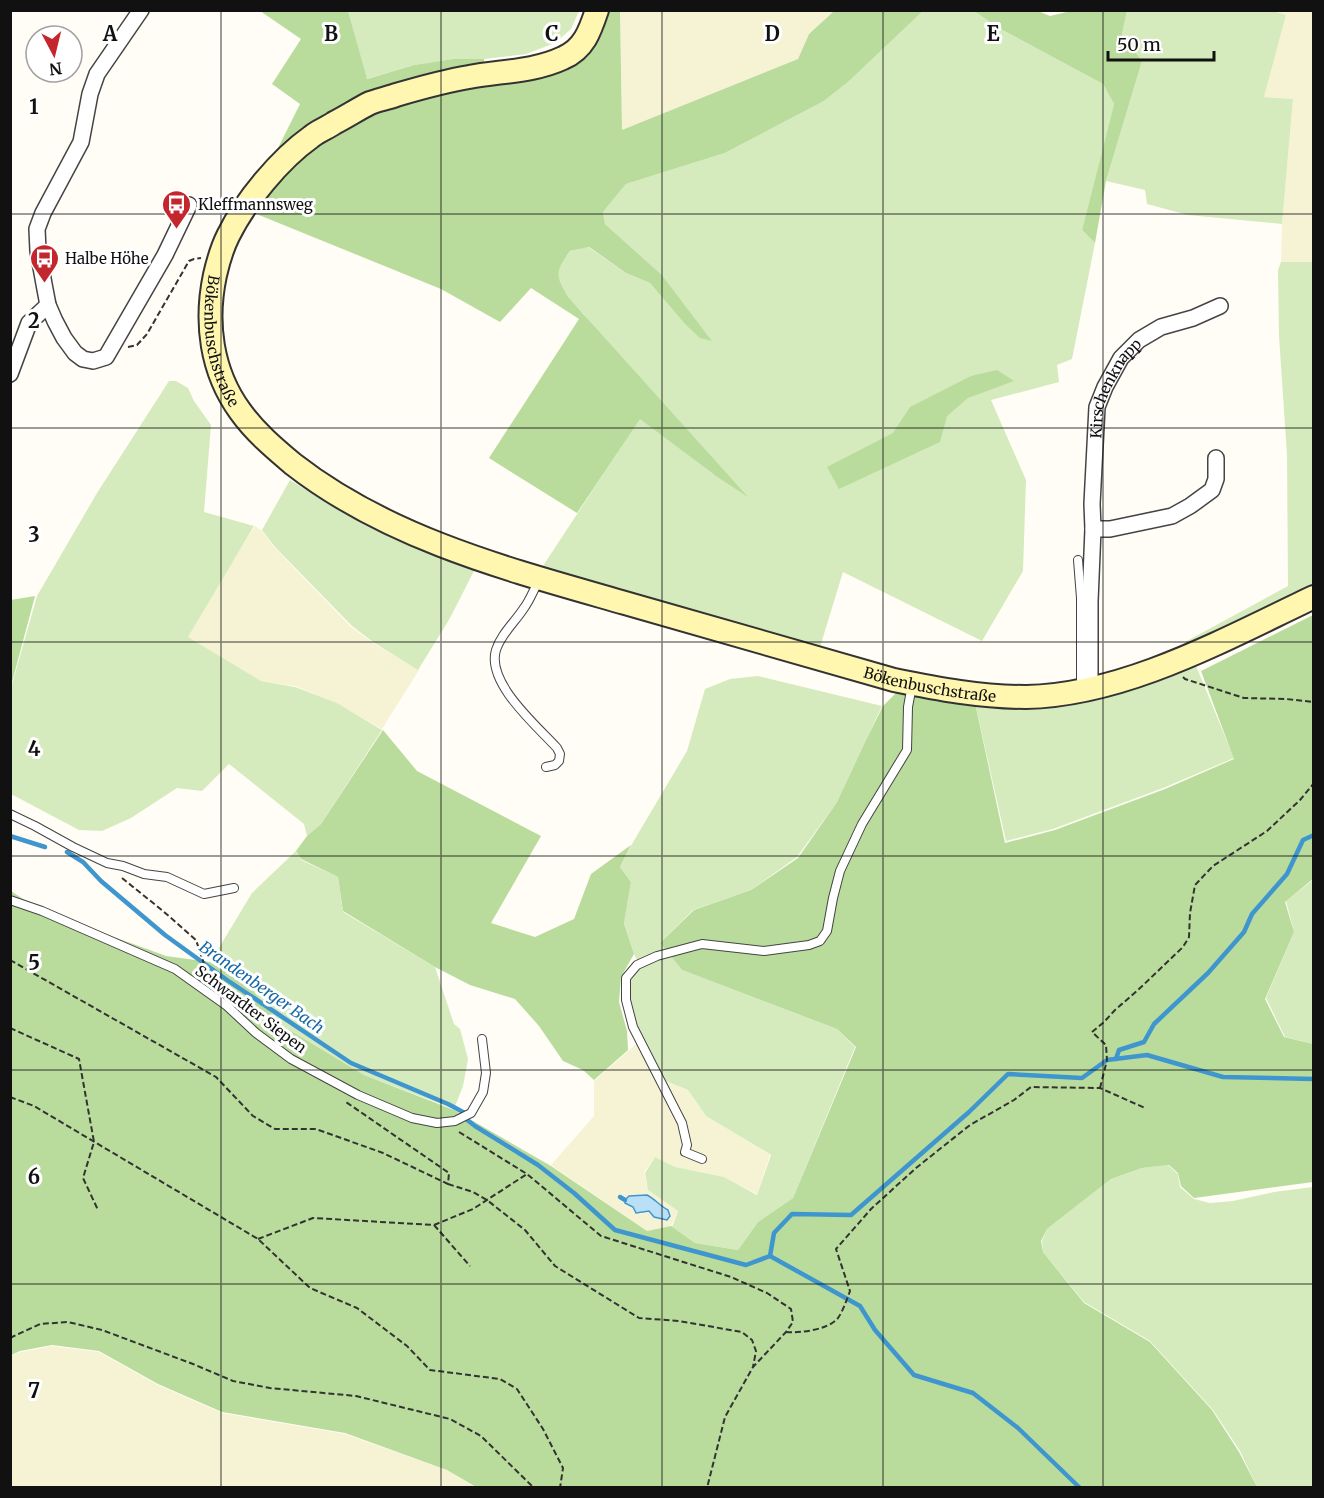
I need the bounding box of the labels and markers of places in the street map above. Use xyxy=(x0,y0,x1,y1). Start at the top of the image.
bus stop icon: Kleffmannsweg xyxy=(161,188,193,230)
place label: Kleffmannsweg xyxy=(198,195,313,214)
bus stop icon: Halbe Höhe xyxy=(28,242,60,284)
place label: Halbe Höhe xyxy=(65,249,149,268)

